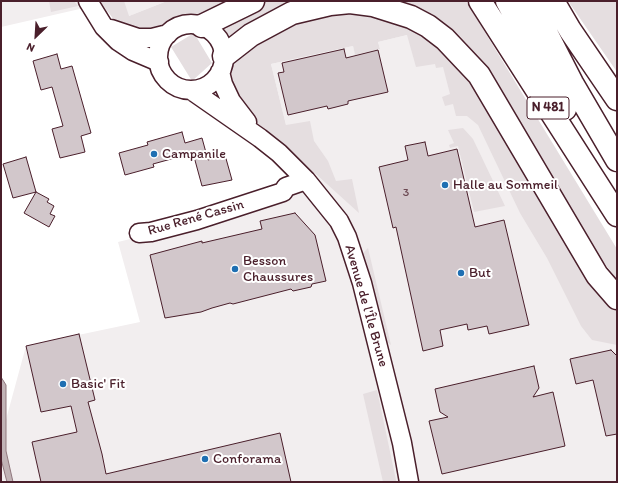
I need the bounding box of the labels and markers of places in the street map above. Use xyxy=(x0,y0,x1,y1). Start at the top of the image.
place label: Campanile xyxy=(162,146,226,162)
marker: Campanile xyxy=(149,149,159,159)
place label: Halle au Sommeil xyxy=(453,177,558,193)
marker: Halle au Sommeil xyxy=(440,180,450,190)
place label: Besson Chaussures xyxy=(243,253,313,286)
marker: Besson Chaussures xyxy=(230,264,240,274)
place label: But xyxy=(469,265,491,281)
marker: But xyxy=(456,268,466,278)
place label: Basic' Fit xyxy=(71,376,125,392)
marker: Basic' Fit xyxy=(58,379,68,389)
place label: Conforama xyxy=(213,451,281,467)
marker: Conforama xyxy=(200,454,210,464)

